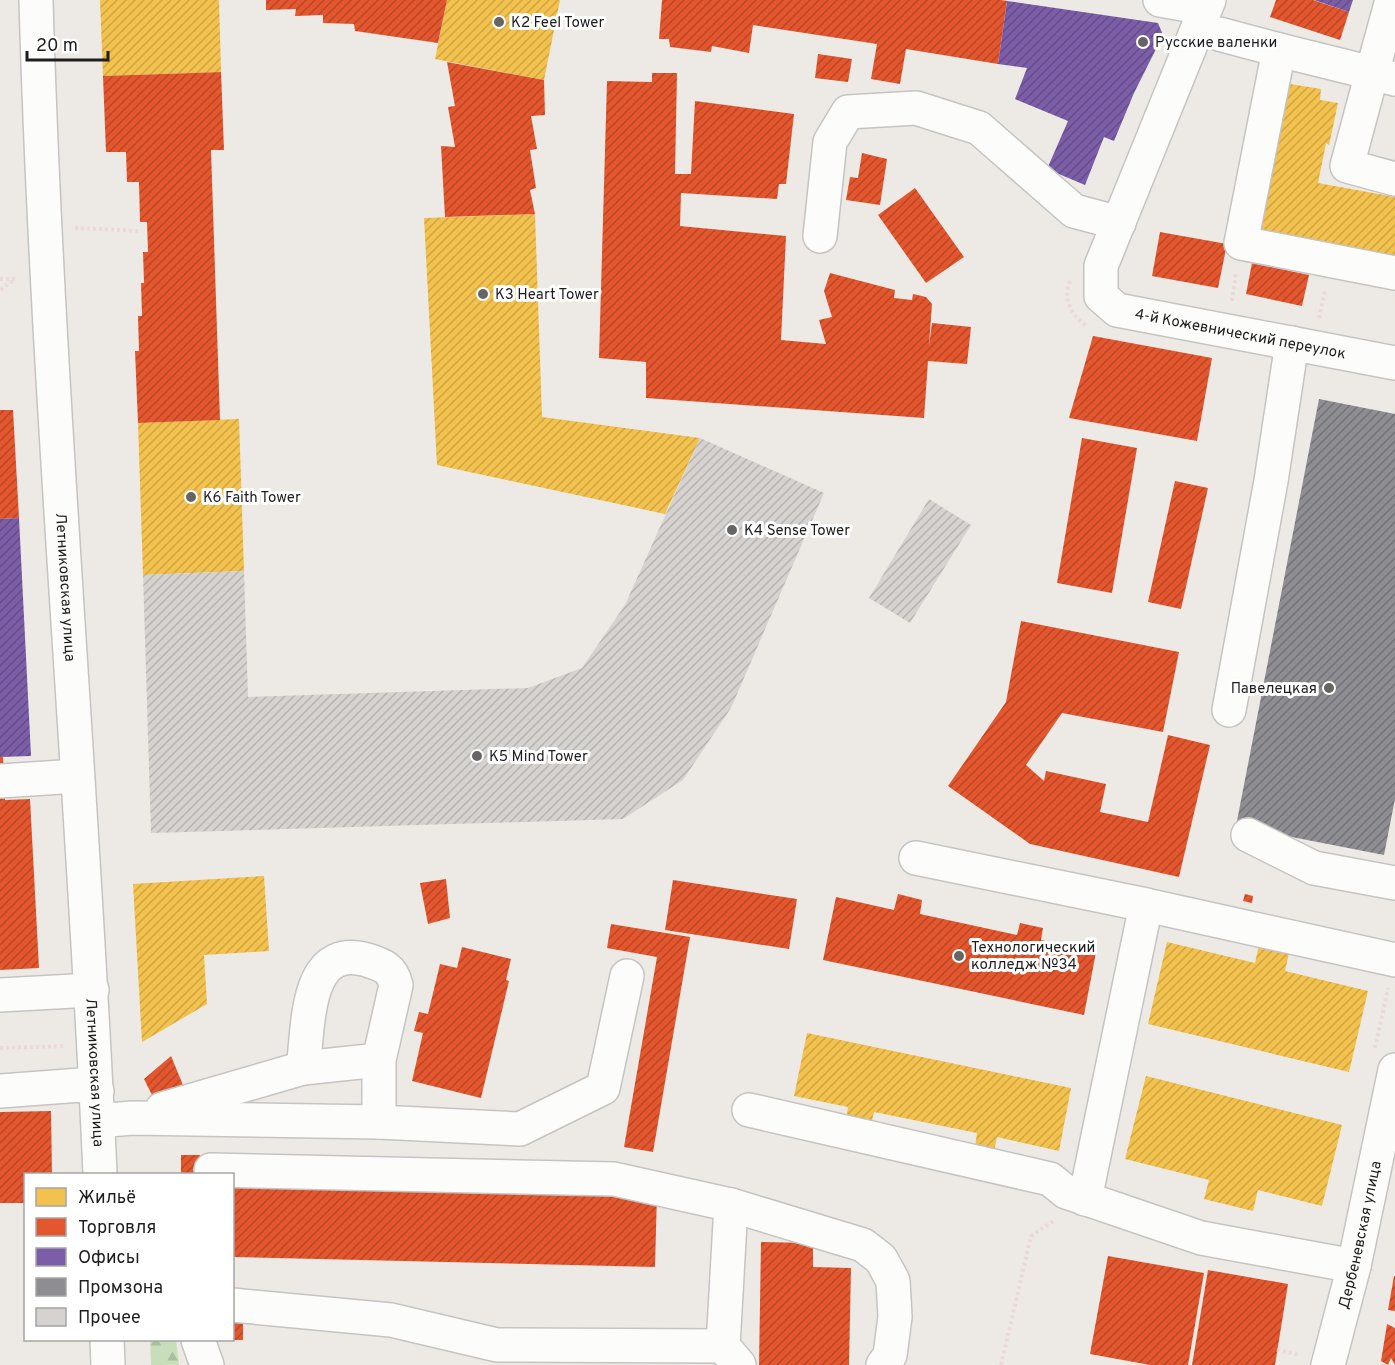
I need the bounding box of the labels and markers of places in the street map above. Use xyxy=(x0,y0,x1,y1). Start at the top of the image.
place label: К2 Feel Tower xyxy=(511,14,605,33)
marker: К2 Feel Tower xyxy=(492,15,506,29)
place label: Русские валенки xyxy=(1155,34,1277,53)
marker: Русские валенки xyxy=(1136,35,1150,49)
place label: К3 Heart Tower xyxy=(495,286,599,305)
marker: К3 Heart Tower xyxy=(476,287,490,301)
place label: К6 Faith Tower xyxy=(203,489,301,508)
marker: К6 Faith Tower xyxy=(184,490,198,504)
place label: К4 Sense Tower xyxy=(744,522,850,541)
marker: К4 Sense Tower xyxy=(725,523,739,537)
place label: Павелецкая xyxy=(1231,680,1317,699)
marker: Павелецкая xyxy=(1322,681,1336,695)
place label: К5 Mind Tower xyxy=(489,748,588,767)
marker: К5 Mind Tower xyxy=(470,749,484,763)
place label: Технологический колледж №34 xyxy=(971,939,1095,975)
marker: Технологический колледж №34 xyxy=(952,949,966,963)

